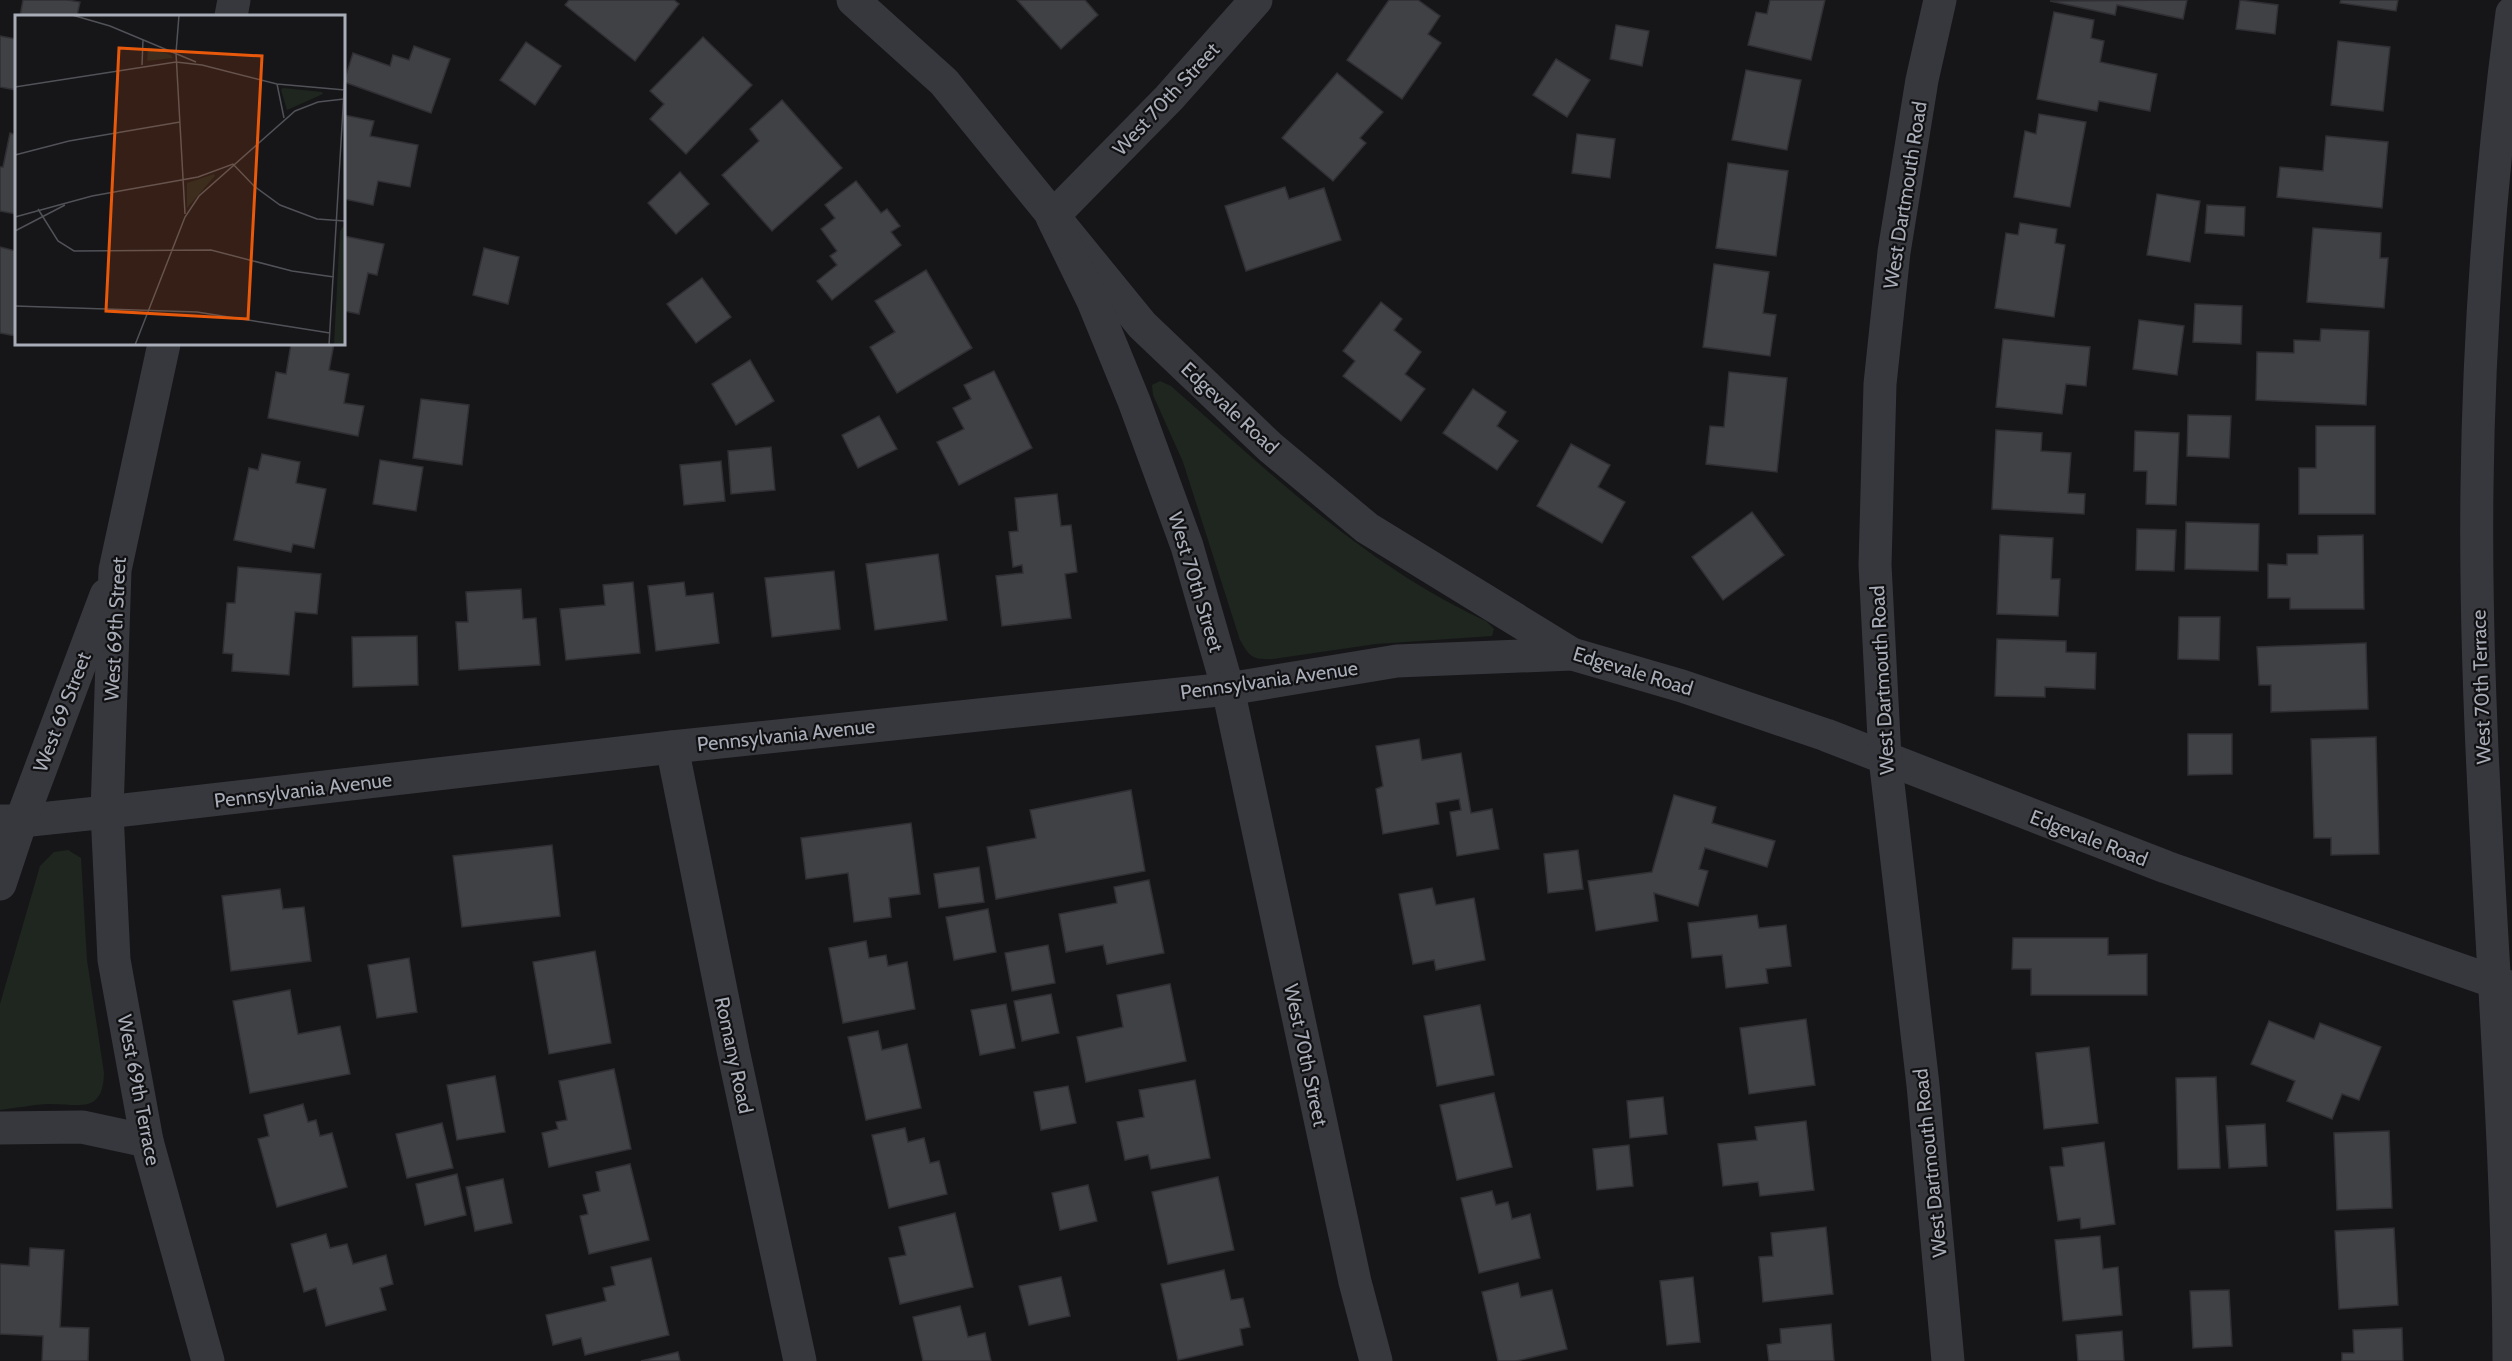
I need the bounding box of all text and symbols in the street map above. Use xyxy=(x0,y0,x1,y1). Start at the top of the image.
inset map xyxy=(15,15,345,345)
street label: West 70th Street xyxy=(1108,38,1224,160)
street label: West Dartmouth Road xyxy=(1878,100,1932,290)
street label: Edgevale Road xyxy=(1176,357,1284,459)
street label: West 70th Street xyxy=(1163,509,1229,655)
street label: West 69th Street xyxy=(99,556,131,702)
street label: West Dartmouth Road xyxy=(1865,585,1899,775)
street label: West 70th Terrace xyxy=(2466,609,2496,765)
street label: Edgevale Road xyxy=(1570,641,1696,701)
street label: West 69 Street xyxy=(28,648,96,775)
street label: Pennsylvania Avenue xyxy=(1179,656,1359,704)
street label: Pennsylvania Avenue xyxy=(696,714,876,756)
street label: Pennsylvania Avenue xyxy=(213,767,393,813)
street label: Edgevale Road xyxy=(2027,805,2151,871)
street label: West 70th Street xyxy=(1279,981,1333,1129)
street label: Romany Road xyxy=(710,994,758,1116)
street label: West 69th Terrace xyxy=(113,1012,165,1168)
street label: West Dartmouth Road xyxy=(1908,1068,1952,1258)

